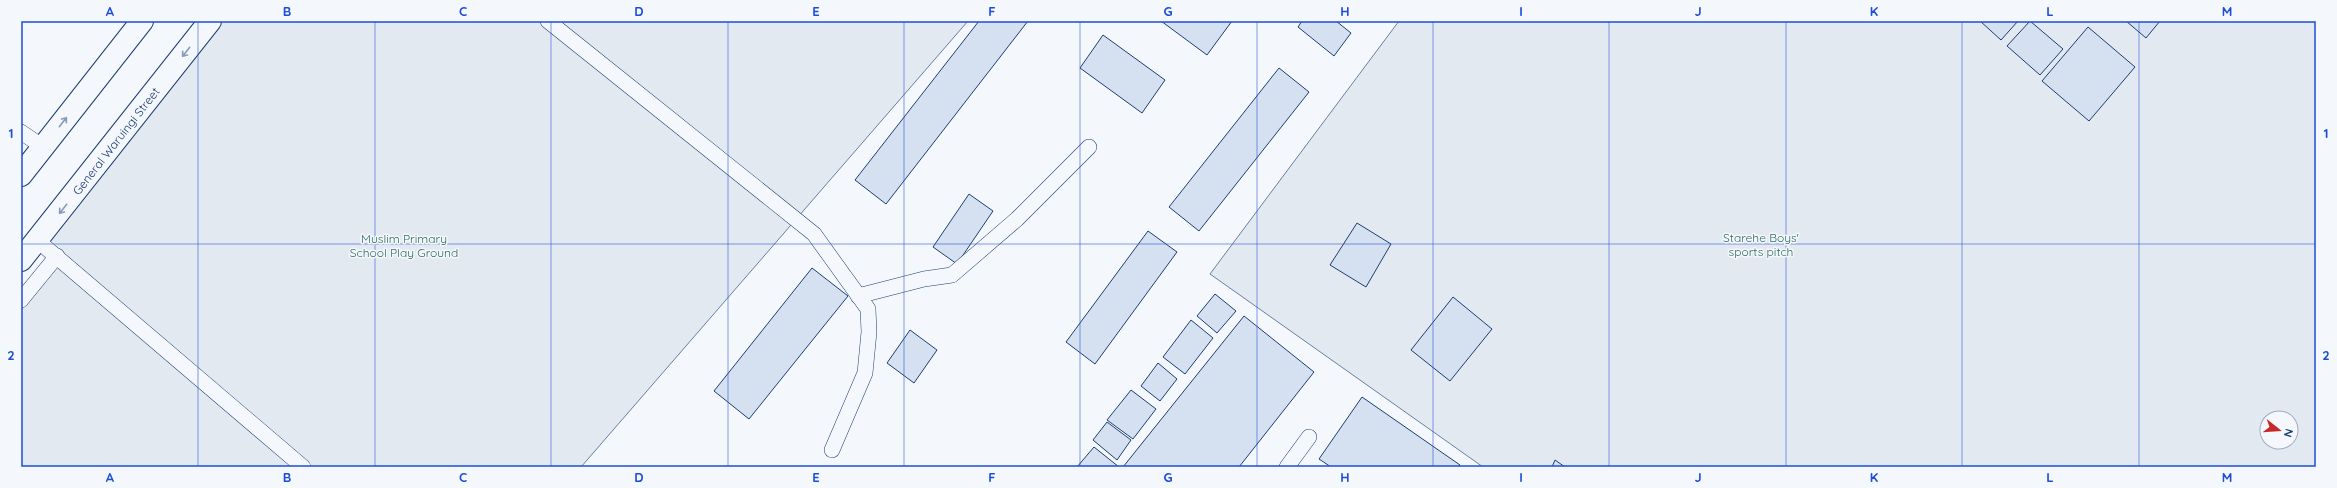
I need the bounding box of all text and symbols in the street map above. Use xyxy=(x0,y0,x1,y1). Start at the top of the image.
text: A xyxy=(106,3,115,19)
text: B xyxy=(283,3,291,19)
text: C xyxy=(459,3,467,19)
text: D xyxy=(634,3,644,19)
text: E xyxy=(812,3,820,19)
text: F xyxy=(988,3,996,19)
text: G xyxy=(1163,3,1173,19)
text: H xyxy=(1340,3,1350,19)
text: I xyxy=(1519,3,1523,19)
text: J xyxy=(1694,3,1702,19)
text: K xyxy=(1870,3,1879,19)
text: L xyxy=(2046,3,2054,19)
text: M xyxy=(2222,3,2232,19)
one-way arrow xyxy=(182,46,191,57)
street label: General Waruingi Street xyxy=(69,84,163,198)
one-way arrow xyxy=(58,117,67,128)
text: 1 xyxy=(8,125,14,141)
text: 1 xyxy=(2323,125,2329,141)
one-way arrow xyxy=(59,204,67,215)
park label: Starehe Boys' sports pitch xyxy=(1723,230,1799,259)
park label: Muslim Primary School Play Ground xyxy=(350,231,458,260)
text: 2 xyxy=(7,347,15,363)
text: 2 xyxy=(2322,347,2330,363)
north arrow xyxy=(2259,410,2299,450)
text: N xyxy=(2281,427,2296,439)
text: A xyxy=(106,469,115,485)
text: B xyxy=(283,469,291,485)
text: C xyxy=(459,469,467,485)
text: D xyxy=(634,469,644,485)
text: E xyxy=(812,469,820,485)
text: F xyxy=(988,469,996,485)
text: G xyxy=(1163,469,1173,485)
text: H xyxy=(1340,469,1350,485)
text: I xyxy=(1519,469,1523,485)
text: J xyxy=(1694,469,1702,485)
text: K xyxy=(1870,469,1879,485)
text: L xyxy=(2046,469,2054,485)
text: M xyxy=(2222,469,2232,485)

